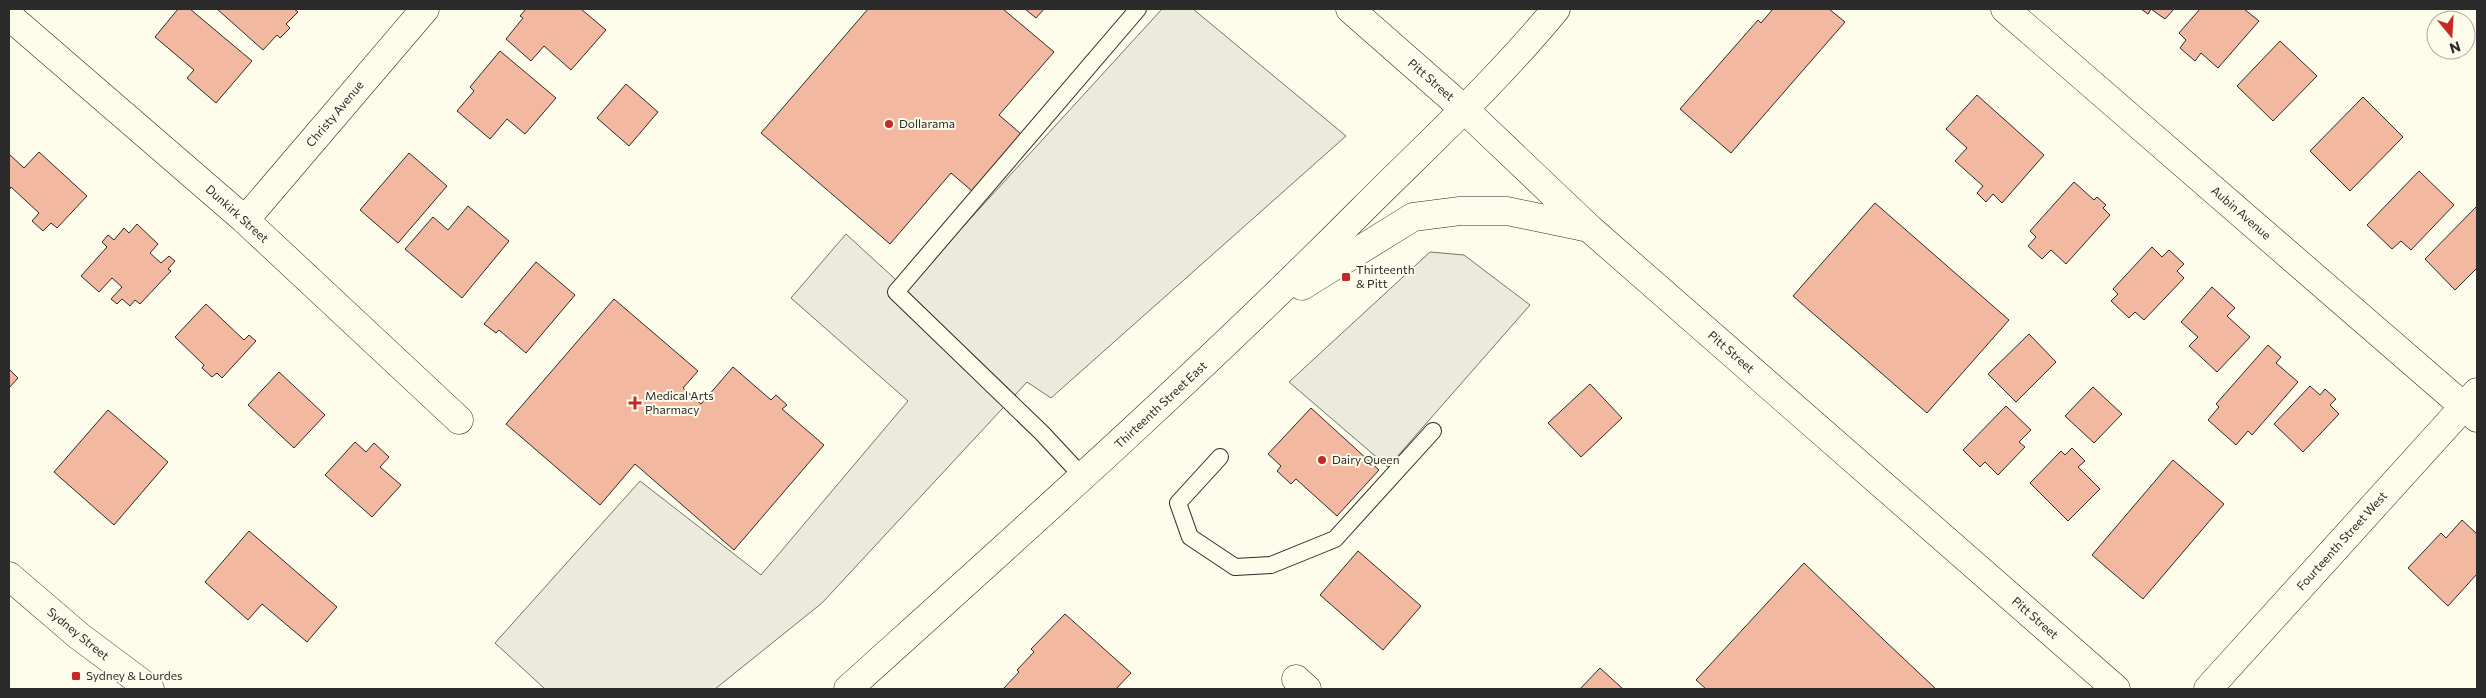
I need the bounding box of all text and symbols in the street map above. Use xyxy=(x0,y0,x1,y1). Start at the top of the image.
north arrow xyxy=(2426,10,2476,60)
text: N xyxy=(2448,38,2463,58)
street label: Pitt Street xyxy=(1406,55,1458,103)
street label: Christy Avenue xyxy=(303,78,366,149)
place label: Dollarama xyxy=(899,116,955,130)
marker: Dollarama xyxy=(883,118,895,130)
street label: Dunkirk Street xyxy=(203,181,272,245)
street label: Aubin Avenue xyxy=(2209,183,2274,242)
place label: Thirteenth & Pitt xyxy=(1356,262,1415,290)
marker: Thirteenth & Pitt xyxy=(1340,271,1352,283)
street label: Pitt Street xyxy=(1706,327,1758,375)
street label: Thirteenth Street East xyxy=(1111,358,1209,451)
place label: Medical Arts Pharmacy xyxy=(645,388,714,416)
marker: Medical Arts Pharmacy xyxy=(629,397,641,409)
place label: Dairy Queen xyxy=(1332,452,1400,466)
marker: Dairy Queen xyxy=(1316,454,1328,466)
street label: Fourteenth Street West xyxy=(2293,488,2389,593)
street label: Pitt Street xyxy=(2010,593,2062,641)
street label: Sydney Street xyxy=(45,604,112,662)
place label: Sydney & Lourdes xyxy=(86,668,182,682)
marker: Sydney & Lourdes xyxy=(70,670,82,682)

